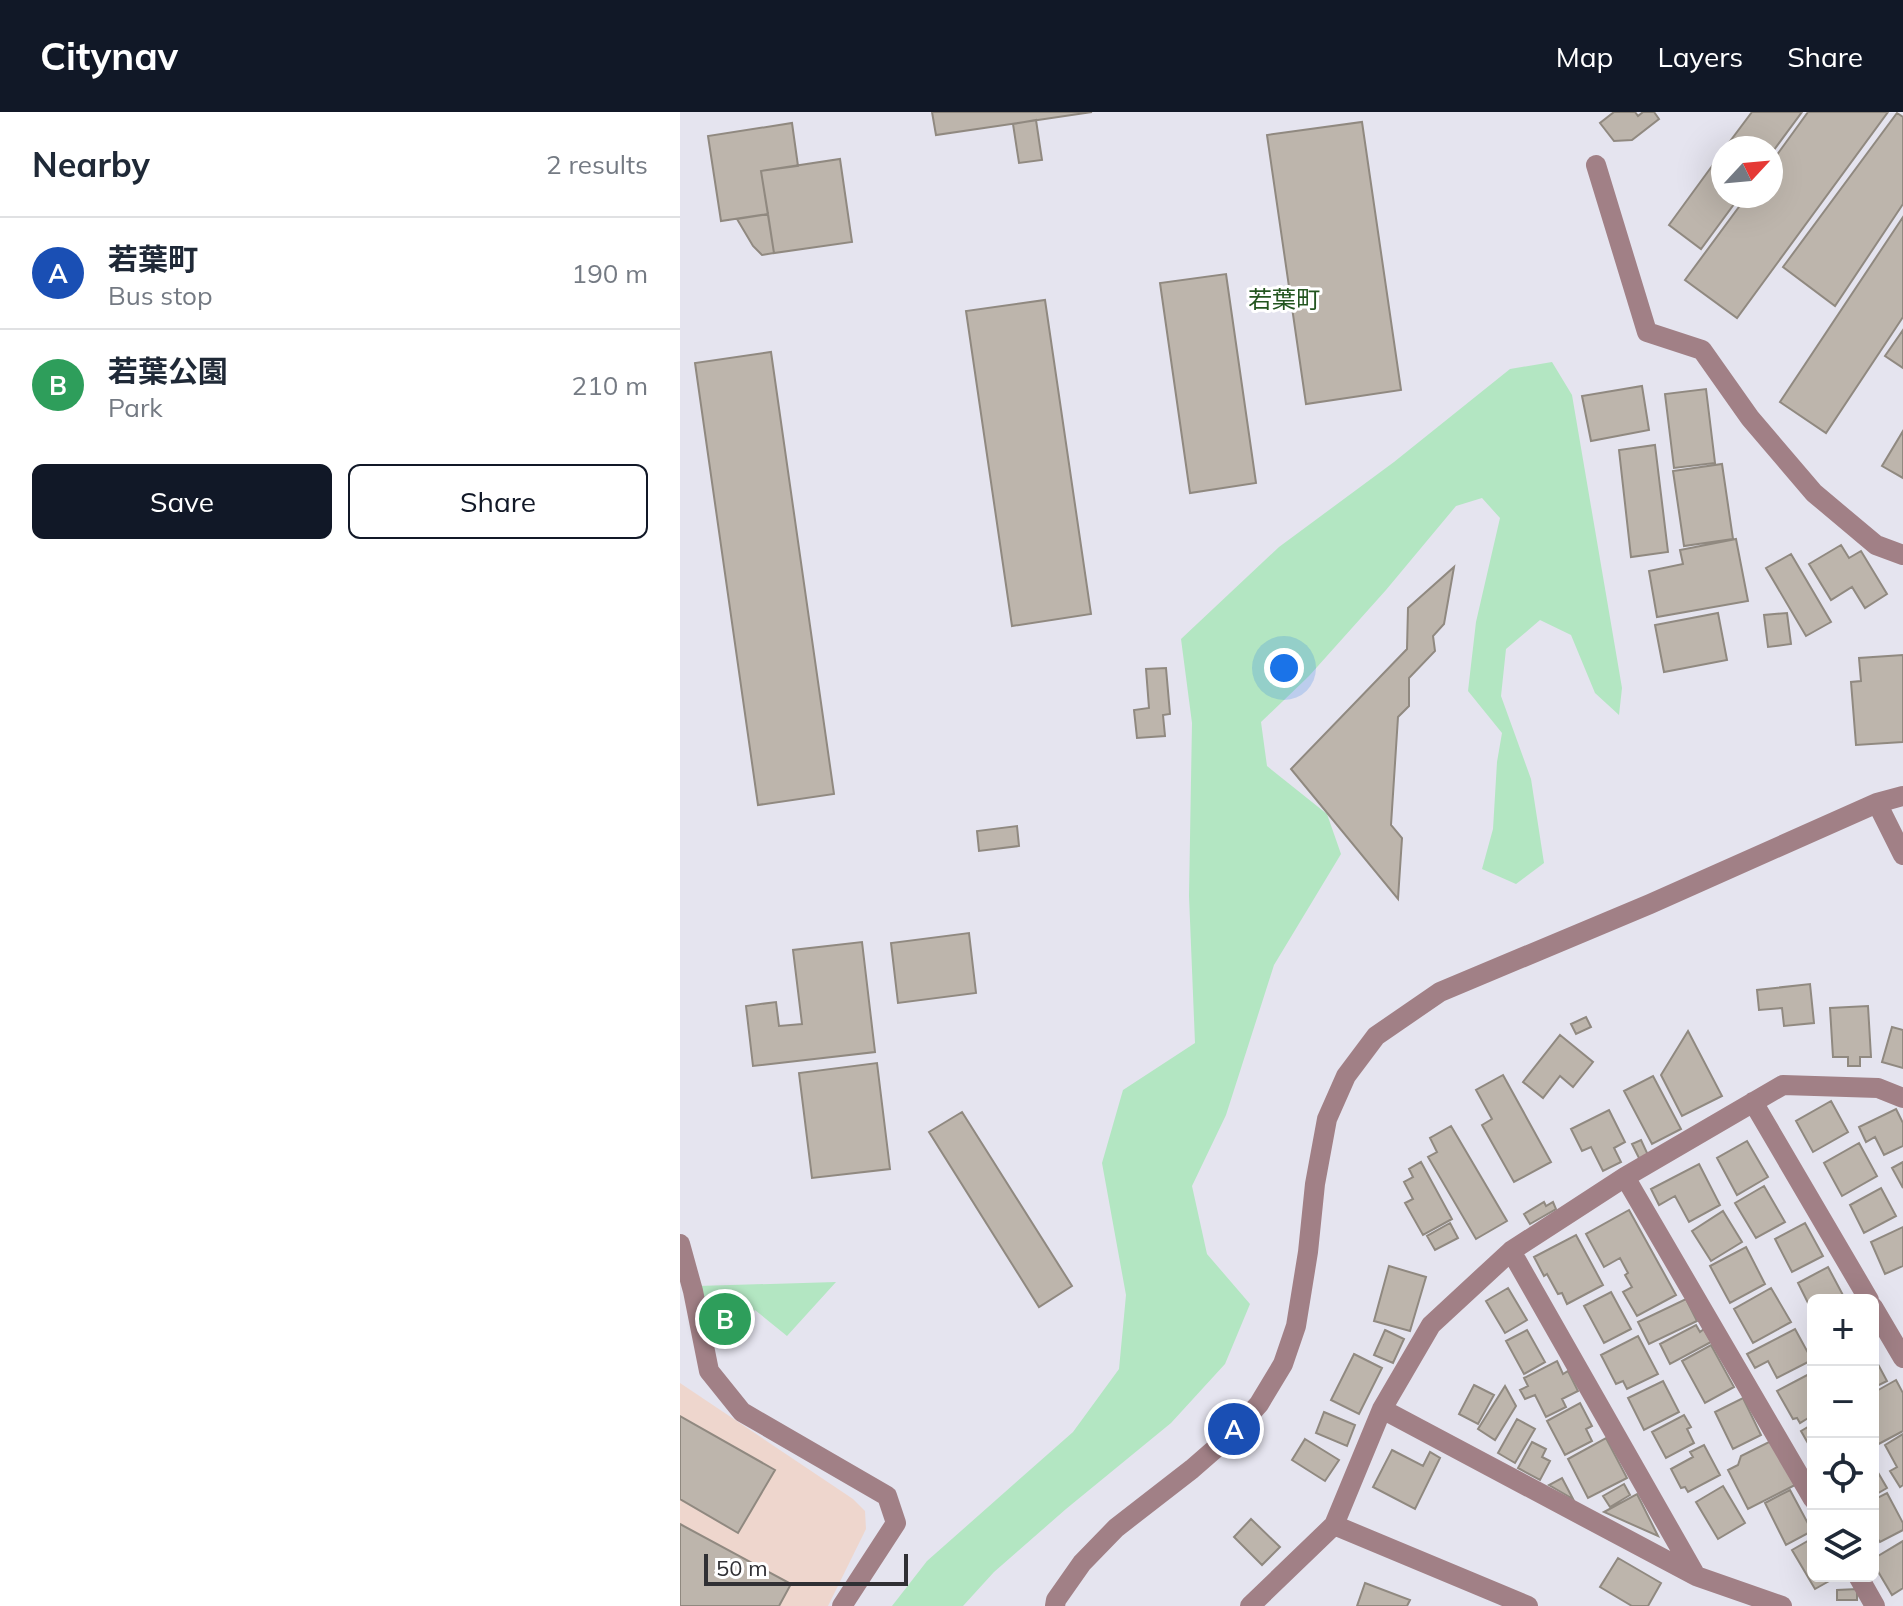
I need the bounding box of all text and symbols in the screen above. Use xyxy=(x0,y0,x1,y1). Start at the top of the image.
text: Citynav xyxy=(40,32,178,80)
text: Map xyxy=(1556,39,1613,74)
text: Layers xyxy=(1657,39,1743,74)
text: Share xyxy=(1787,39,1863,74)
north arrow xyxy=(1711,136,1783,208)
text: Nearby xyxy=(32,143,150,186)
text: 2 results xyxy=(546,148,648,181)
text: 若葉町 xyxy=(108,240,198,278)
text: A xyxy=(48,257,68,290)
text: 190 m xyxy=(572,257,648,290)
text: Bus stop xyxy=(108,279,213,312)
district label: 若葉町 xyxy=(1248,284,1320,314)
text: 若葉公園 xyxy=(108,352,228,390)
text: B xyxy=(49,369,67,402)
text: 210 m xyxy=(572,369,648,402)
text: Park xyxy=(108,391,163,424)
button: Save xyxy=(32,464,332,539)
button: Share xyxy=(348,464,648,539)
your location xyxy=(1264,648,1304,688)
pin: B xyxy=(699,1289,751,1349)
map controls xyxy=(1807,1294,1879,1582)
button: + xyxy=(1807,1294,1879,1366)
button: − xyxy=(1807,1366,1879,1438)
pin: A xyxy=(1208,1399,1260,1459)
button: locate xyxy=(1807,1438,1879,1510)
button: layers xyxy=(1807,1510,1879,1582)
scale bar xyxy=(704,1550,908,1586)
text: 50 m xyxy=(716,1554,767,1582)

